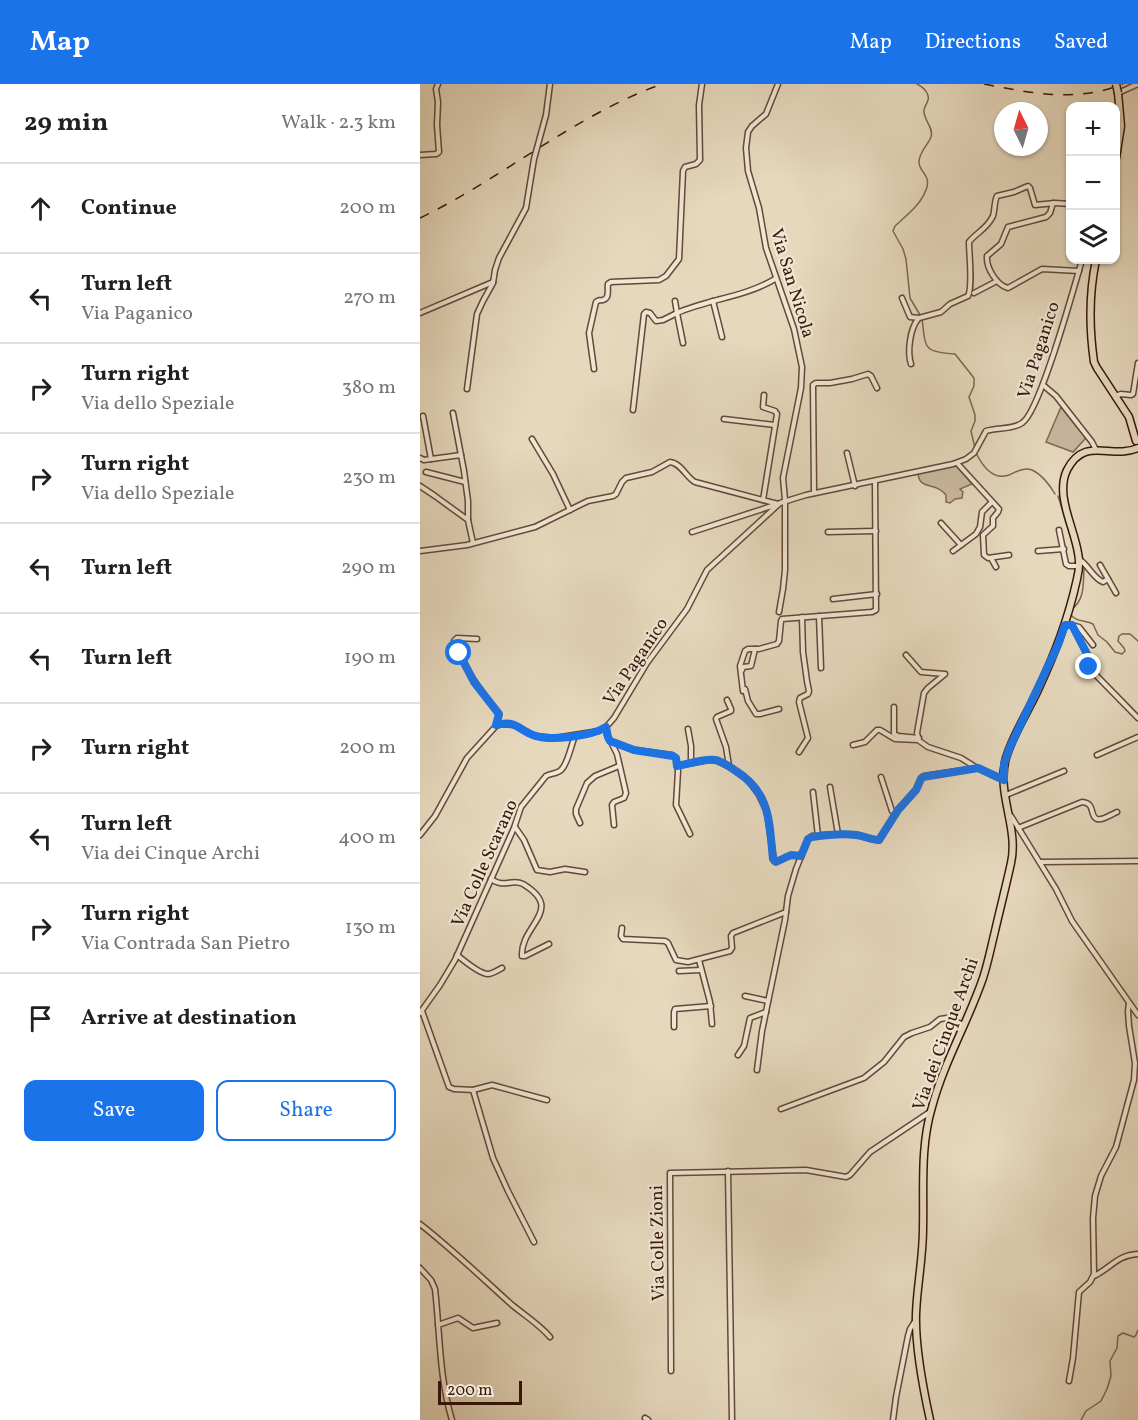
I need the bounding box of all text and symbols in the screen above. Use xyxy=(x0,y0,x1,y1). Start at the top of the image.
text: Map xyxy=(30,23,90,62)
text: Map xyxy=(850,28,892,57)
text: Directions xyxy=(925,28,1021,57)
text: Saved xyxy=(1054,28,1108,57)
north arrow xyxy=(994,102,1048,156)
map controls xyxy=(1066,102,1120,264)
button: + xyxy=(1066,102,1120,156)
text: 29 min xyxy=(24,105,108,141)
text: Walk · 2.3 km xyxy=(281,109,396,137)
button: − xyxy=(1066,156,1120,210)
icon: ahead xyxy=(24,192,57,225)
text: Continue xyxy=(81,193,177,224)
text: 200 m xyxy=(339,194,396,222)
button: layers xyxy=(1066,210,1120,264)
street label: Via San Nicola xyxy=(763,226,820,341)
text: Turn left xyxy=(81,269,172,300)
icon: left xyxy=(24,282,57,315)
text: 270 m xyxy=(343,284,396,312)
street label: Via Paganico xyxy=(1012,299,1067,402)
text: Via Paganico xyxy=(81,300,193,328)
text: Turn right xyxy=(81,359,189,390)
icon: right xyxy=(24,372,57,405)
text: 380 m xyxy=(342,374,396,402)
text: Via dello Speziale xyxy=(81,390,235,418)
text: Turn right xyxy=(81,449,189,480)
icon: right xyxy=(24,462,57,495)
text: 230 m xyxy=(342,464,396,492)
text: Via dello Speziale xyxy=(81,480,235,508)
icon: left xyxy=(24,552,57,585)
text: Turn left xyxy=(81,553,172,584)
text: 290 m xyxy=(341,554,396,582)
street label: Via Paganico xyxy=(598,613,675,711)
route start xyxy=(445,639,471,665)
icon: left xyxy=(24,642,57,675)
text: Turn left xyxy=(81,643,172,674)
text: 190 m xyxy=(344,644,396,672)
route end xyxy=(1075,653,1101,679)
icon: right xyxy=(24,732,57,765)
text: Turn right xyxy=(81,733,189,764)
text: 200 m xyxy=(339,734,396,762)
street label: Via Colle Scarano xyxy=(446,796,525,931)
text: Turn left xyxy=(81,809,172,840)
icon: left xyxy=(24,822,57,855)
text: 400 m xyxy=(338,824,396,852)
text: Via dei Cinque Archi xyxy=(81,840,260,868)
text: Turn right xyxy=(81,899,189,930)
icon: right xyxy=(24,912,57,945)
text: 130 m xyxy=(345,914,396,942)
text: Via Contrada San Pietro xyxy=(81,930,290,958)
street label: Via dei Cinque Archi xyxy=(907,955,986,1114)
icon: arrive xyxy=(24,1002,57,1035)
text: Arrive at destination xyxy=(81,1003,297,1034)
button: Save xyxy=(24,1080,204,1141)
button: Share xyxy=(216,1080,396,1141)
street label: Via Colle Zioni xyxy=(645,1185,672,1301)
scale bar xyxy=(438,1378,522,1406)
text: 200 m xyxy=(447,1380,492,1402)

